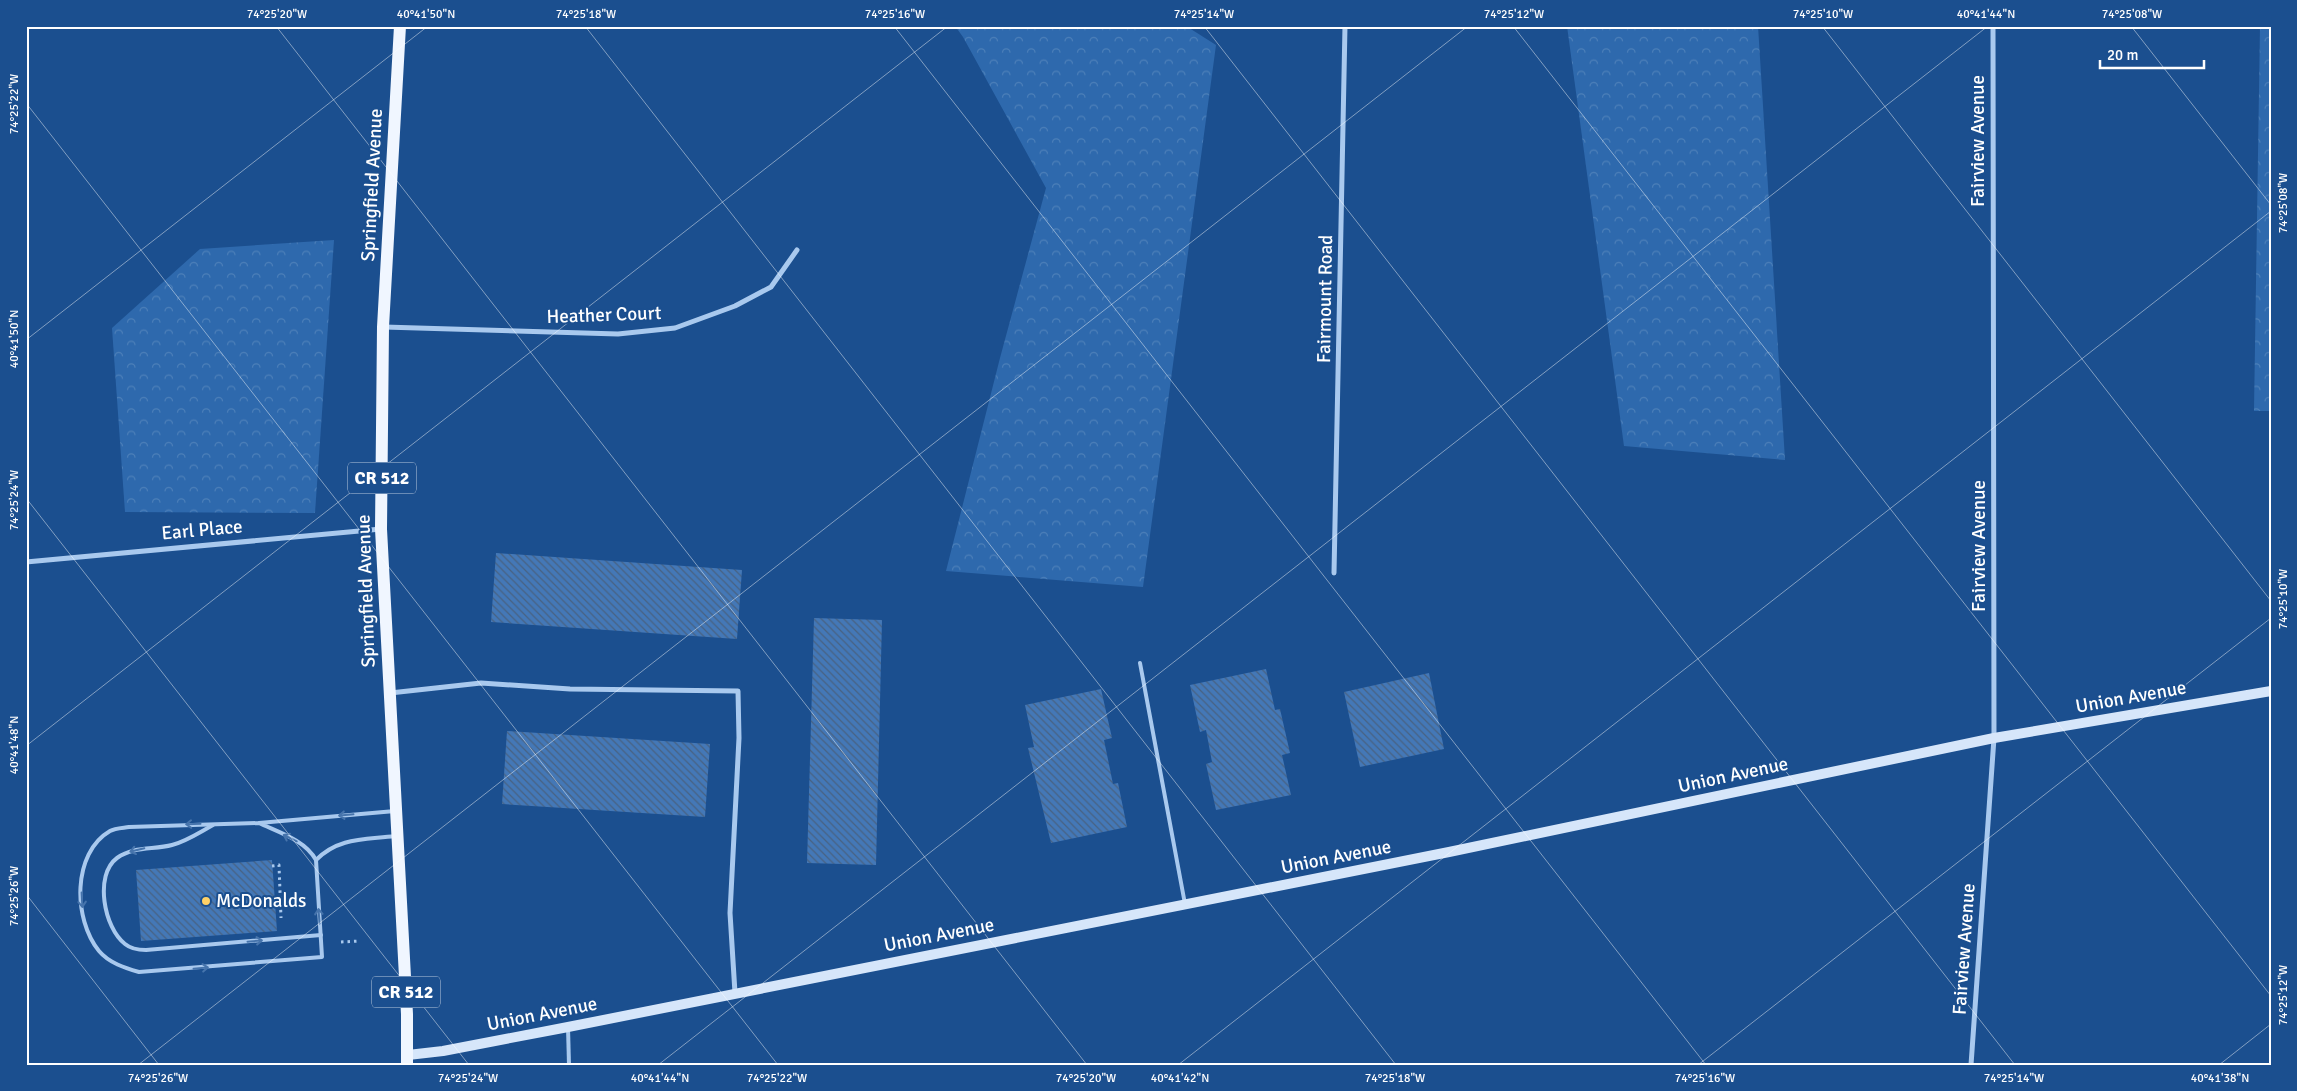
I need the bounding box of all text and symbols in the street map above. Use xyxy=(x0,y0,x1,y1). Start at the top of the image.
text: 74°25'20"W xyxy=(247,7,307,22)
text: 40°41'50"N xyxy=(397,7,455,22)
text: 74°25'18"W xyxy=(556,7,616,22)
text: 74°25'16"W xyxy=(865,7,925,22)
text: 74°25'14"W xyxy=(1174,7,1234,22)
text: 74°25'12"W xyxy=(1484,7,1544,22)
text: 74°25'10"W xyxy=(1793,7,1853,22)
text: 40°41'44"N xyxy=(1957,7,2015,22)
text: 74°25'08"W xyxy=(2102,7,2162,22)
scale bar xyxy=(2100,38,2203,70)
text: 20 m xyxy=(2107,46,2138,64)
text: 74°25'22"W xyxy=(7,74,22,134)
street label: Fairview Avenue xyxy=(1966,75,1990,207)
street label: Springfield Avenue xyxy=(356,108,388,262)
text: 74°25'08"W xyxy=(2276,173,2291,233)
street label: Fairmount Road xyxy=(1312,235,1338,363)
street label: Heather Court xyxy=(546,301,662,329)
text: 40°41'50"N xyxy=(7,310,22,368)
road number: CR 512 xyxy=(348,462,416,493)
text: 74°25'24"W xyxy=(7,470,22,530)
street label: Fairview Avenue xyxy=(1967,480,1991,612)
street label: Springfield Avenue xyxy=(351,514,381,668)
street label: Earl Place xyxy=(160,515,244,545)
text: 74°25'10"W xyxy=(2276,569,2291,629)
street label: Union Avenue xyxy=(2074,675,2188,719)
text: 40°41'48"N xyxy=(7,716,22,774)
street label: Union Avenue xyxy=(1676,752,1790,798)
one-way arrow xyxy=(338,810,354,819)
one-way arrow xyxy=(185,820,201,829)
one-way arrow xyxy=(283,833,298,842)
street label: Union Avenue xyxy=(1279,835,1393,879)
one-way arrow xyxy=(130,846,146,855)
text: 74°25'26"W xyxy=(7,866,22,926)
street label: Fairview Avenue xyxy=(1947,882,1981,1016)
place label: McDonalds xyxy=(216,889,306,913)
one-way arrow xyxy=(78,892,87,908)
marker: McDonalds xyxy=(200,895,212,907)
one-way arrow xyxy=(315,908,324,924)
street label: Union Avenue xyxy=(882,913,996,957)
one-way arrow xyxy=(246,936,262,946)
one-way arrow xyxy=(193,963,209,973)
text: 74°25'12"W xyxy=(2276,965,2291,1025)
road number: CR 512 xyxy=(372,976,440,1008)
street label: Union Avenue xyxy=(485,992,599,1036)
text: 74°25'26"W xyxy=(128,1071,188,1086)
text: 74°25'24"W xyxy=(438,1071,498,1086)
text: 40°41'44"N xyxy=(631,1071,689,1086)
text: 74°25'22"W xyxy=(747,1071,807,1086)
text: 74°25'20"W xyxy=(1056,1071,1116,1086)
text: 40°41'42"N xyxy=(1151,1071,1209,1086)
text: 74°25'18"W xyxy=(1365,1071,1425,1086)
text: 74°25'16"W xyxy=(1675,1071,1735,1086)
text: 74°25'14"W xyxy=(1984,1071,2044,1086)
text: 40°41'38"N xyxy=(2191,1071,2249,1086)

